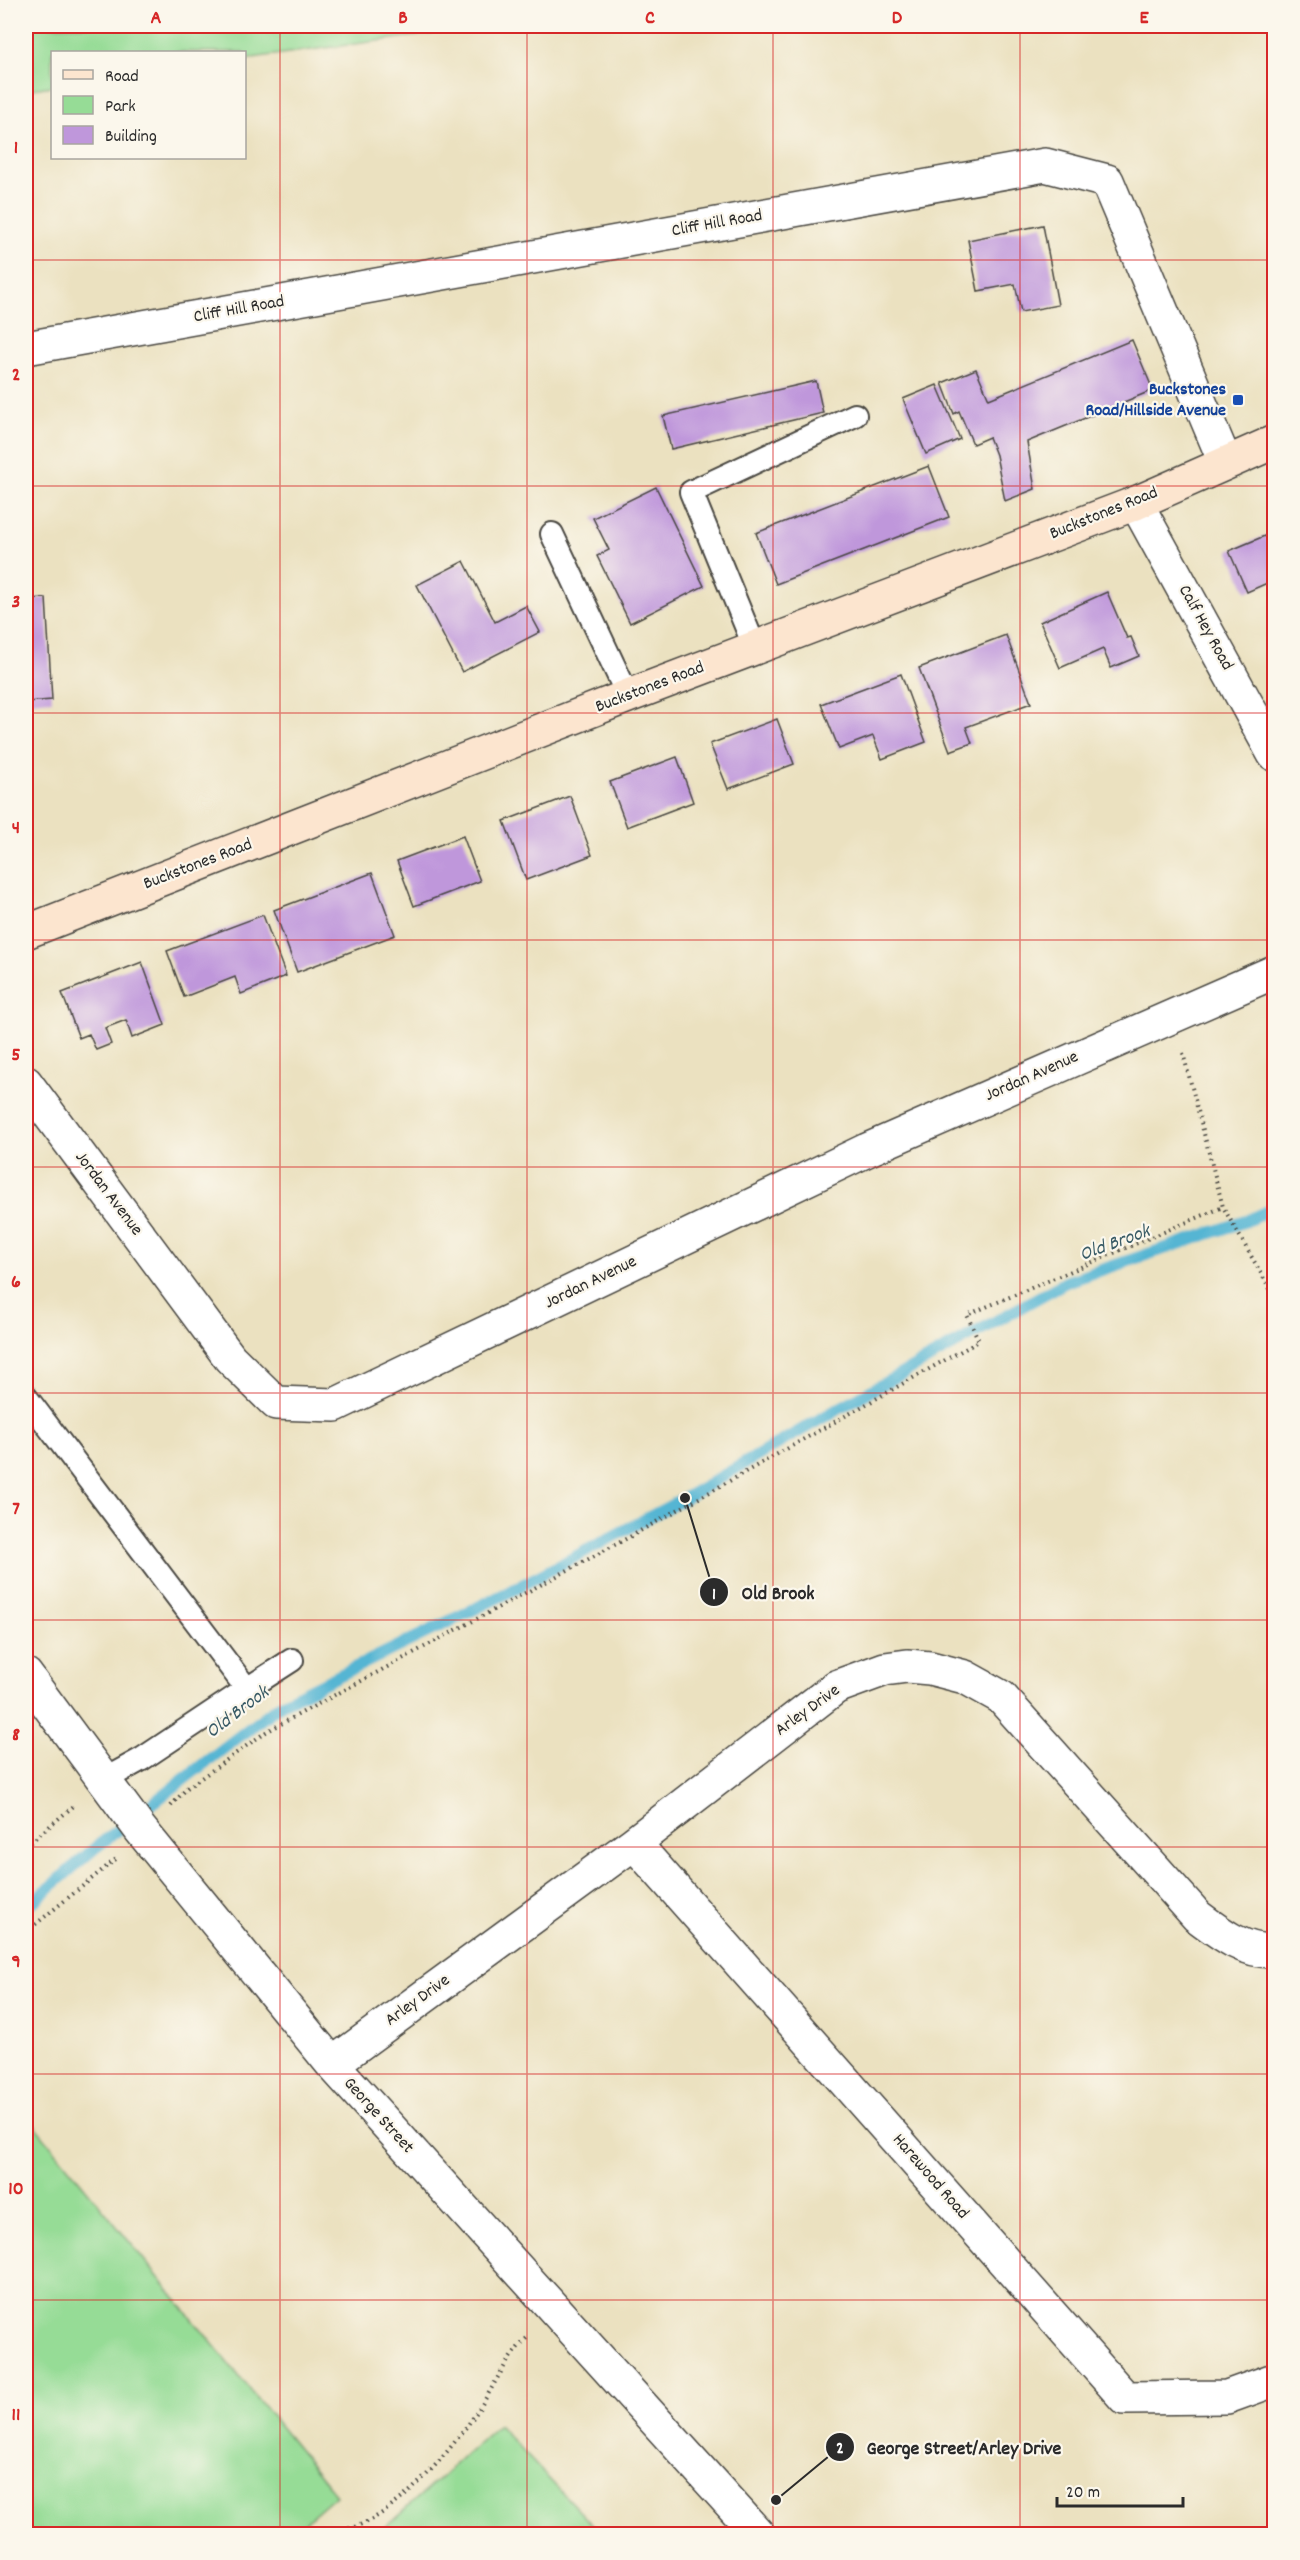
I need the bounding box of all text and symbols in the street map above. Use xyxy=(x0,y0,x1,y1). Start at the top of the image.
text: A xyxy=(151,5,162,33)
text: B xyxy=(398,5,408,33)
text: C xyxy=(645,5,655,33)
text: D xyxy=(892,5,903,33)
text: E xyxy=(1139,5,1149,33)
legend xyxy=(51,51,246,159)
text: Road xyxy=(105,65,139,90)
text: Park xyxy=(105,95,136,120)
text: Building xyxy=(105,125,157,150)
text: 1 xyxy=(14,135,18,163)
street label: Cliff Hill Road xyxy=(670,204,764,244)
street label: Cliff Hill Road xyxy=(192,290,286,330)
text: 2 xyxy=(12,362,20,390)
place label: Buckstones Road/Hillside Avenue xyxy=(1086,378,1226,424)
marker: Buckstones Road/Hillside Avenue xyxy=(1231,393,1245,407)
street label: Buckstones Road xyxy=(1046,481,1162,547)
street label: Calf Hey Road xyxy=(1171,581,1239,675)
text: 3 xyxy=(12,589,20,617)
street label: Buckstones Road xyxy=(592,656,708,720)
text: 4 xyxy=(12,815,20,843)
street label: Buckstones Road xyxy=(140,833,256,897)
text: 5 xyxy=(11,1042,21,1070)
street label: Jordan Avenue xyxy=(981,1045,1083,1109)
street label: Jordan Avenue xyxy=(68,1147,148,1241)
water label: Old Brook xyxy=(1076,1218,1156,1270)
street label: Jordan Avenue xyxy=(541,1250,641,1316)
text: 6 xyxy=(11,1269,21,1297)
text: 7 xyxy=(12,1496,20,1524)
callout: Old Brook xyxy=(699,1573,826,1611)
text: Old Brook xyxy=(741,1581,815,1609)
text: 1 xyxy=(712,1583,716,1608)
water label: Old Brook xyxy=(200,1679,277,1746)
street label: Arley Drive xyxy=(770,1679,846,1743)
text: 8 xyxy=(12,1722,20,1750)
text: 9 xyxy=(11,1949,21,1977)
street label: Arley Drive xyxy=(380,1969,456,2033)
street label: George Street xyxy=(337,2072,419,2160)
street label: Harewood Road xyxy=(886,2129,974,2225)
text: 10 xyxy=(8,2176,24,2204)
text: 11 xyxy=(12,2402,20,2430)
callout: George Street/Arley Drive xyxy=(825,2428,1074,2466)
text: George Street/Arley Drive xyxy=(867,2436,1062,2464)
text: 2 xyxy=(836,2437,844,2462)
scale bar xyxy=(1057,2470,1183,2508)
text: 20 m xyxy=(1066,2481,1100,2506)

